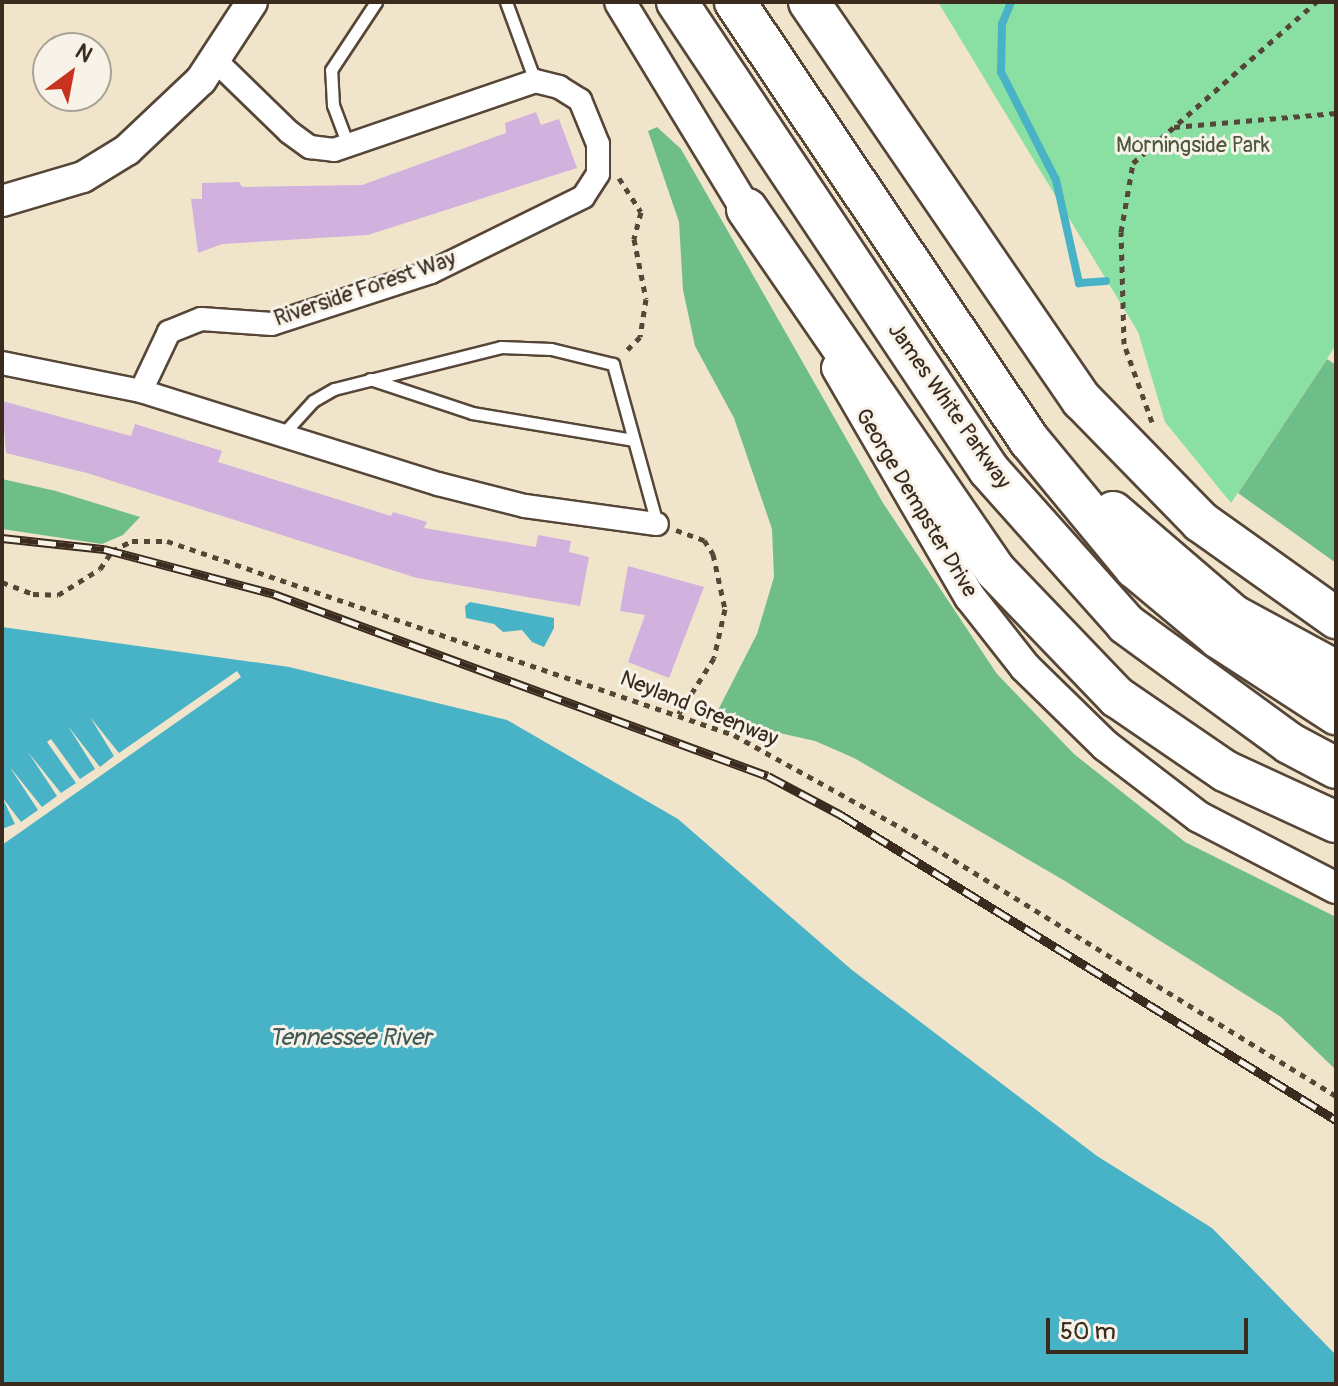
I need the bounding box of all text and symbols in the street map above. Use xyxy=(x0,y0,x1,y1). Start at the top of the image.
north arrow xyxy=(32,32,112,112)
text: N xyxy=(70,38,97,69)
park label: Morningside Park xyxy=(1116,133,1270,159)
street label: Riverside Forest Way xyxy=(271,246,459,332)
street label: James White Parkway xyxy=(882,318,1016,494)
street label: George Dempster Drive xyxy=(849,404,983,602)
street label: Neyland Greenway xyxy=(616,665,782,753)
water label: Tennessee River xyxy=(269,1024,431,1052)
scale bar xyxy=(1050,1302,1252,1352)
text: 50 m xyxy=(1060,1317,1116,1346)

